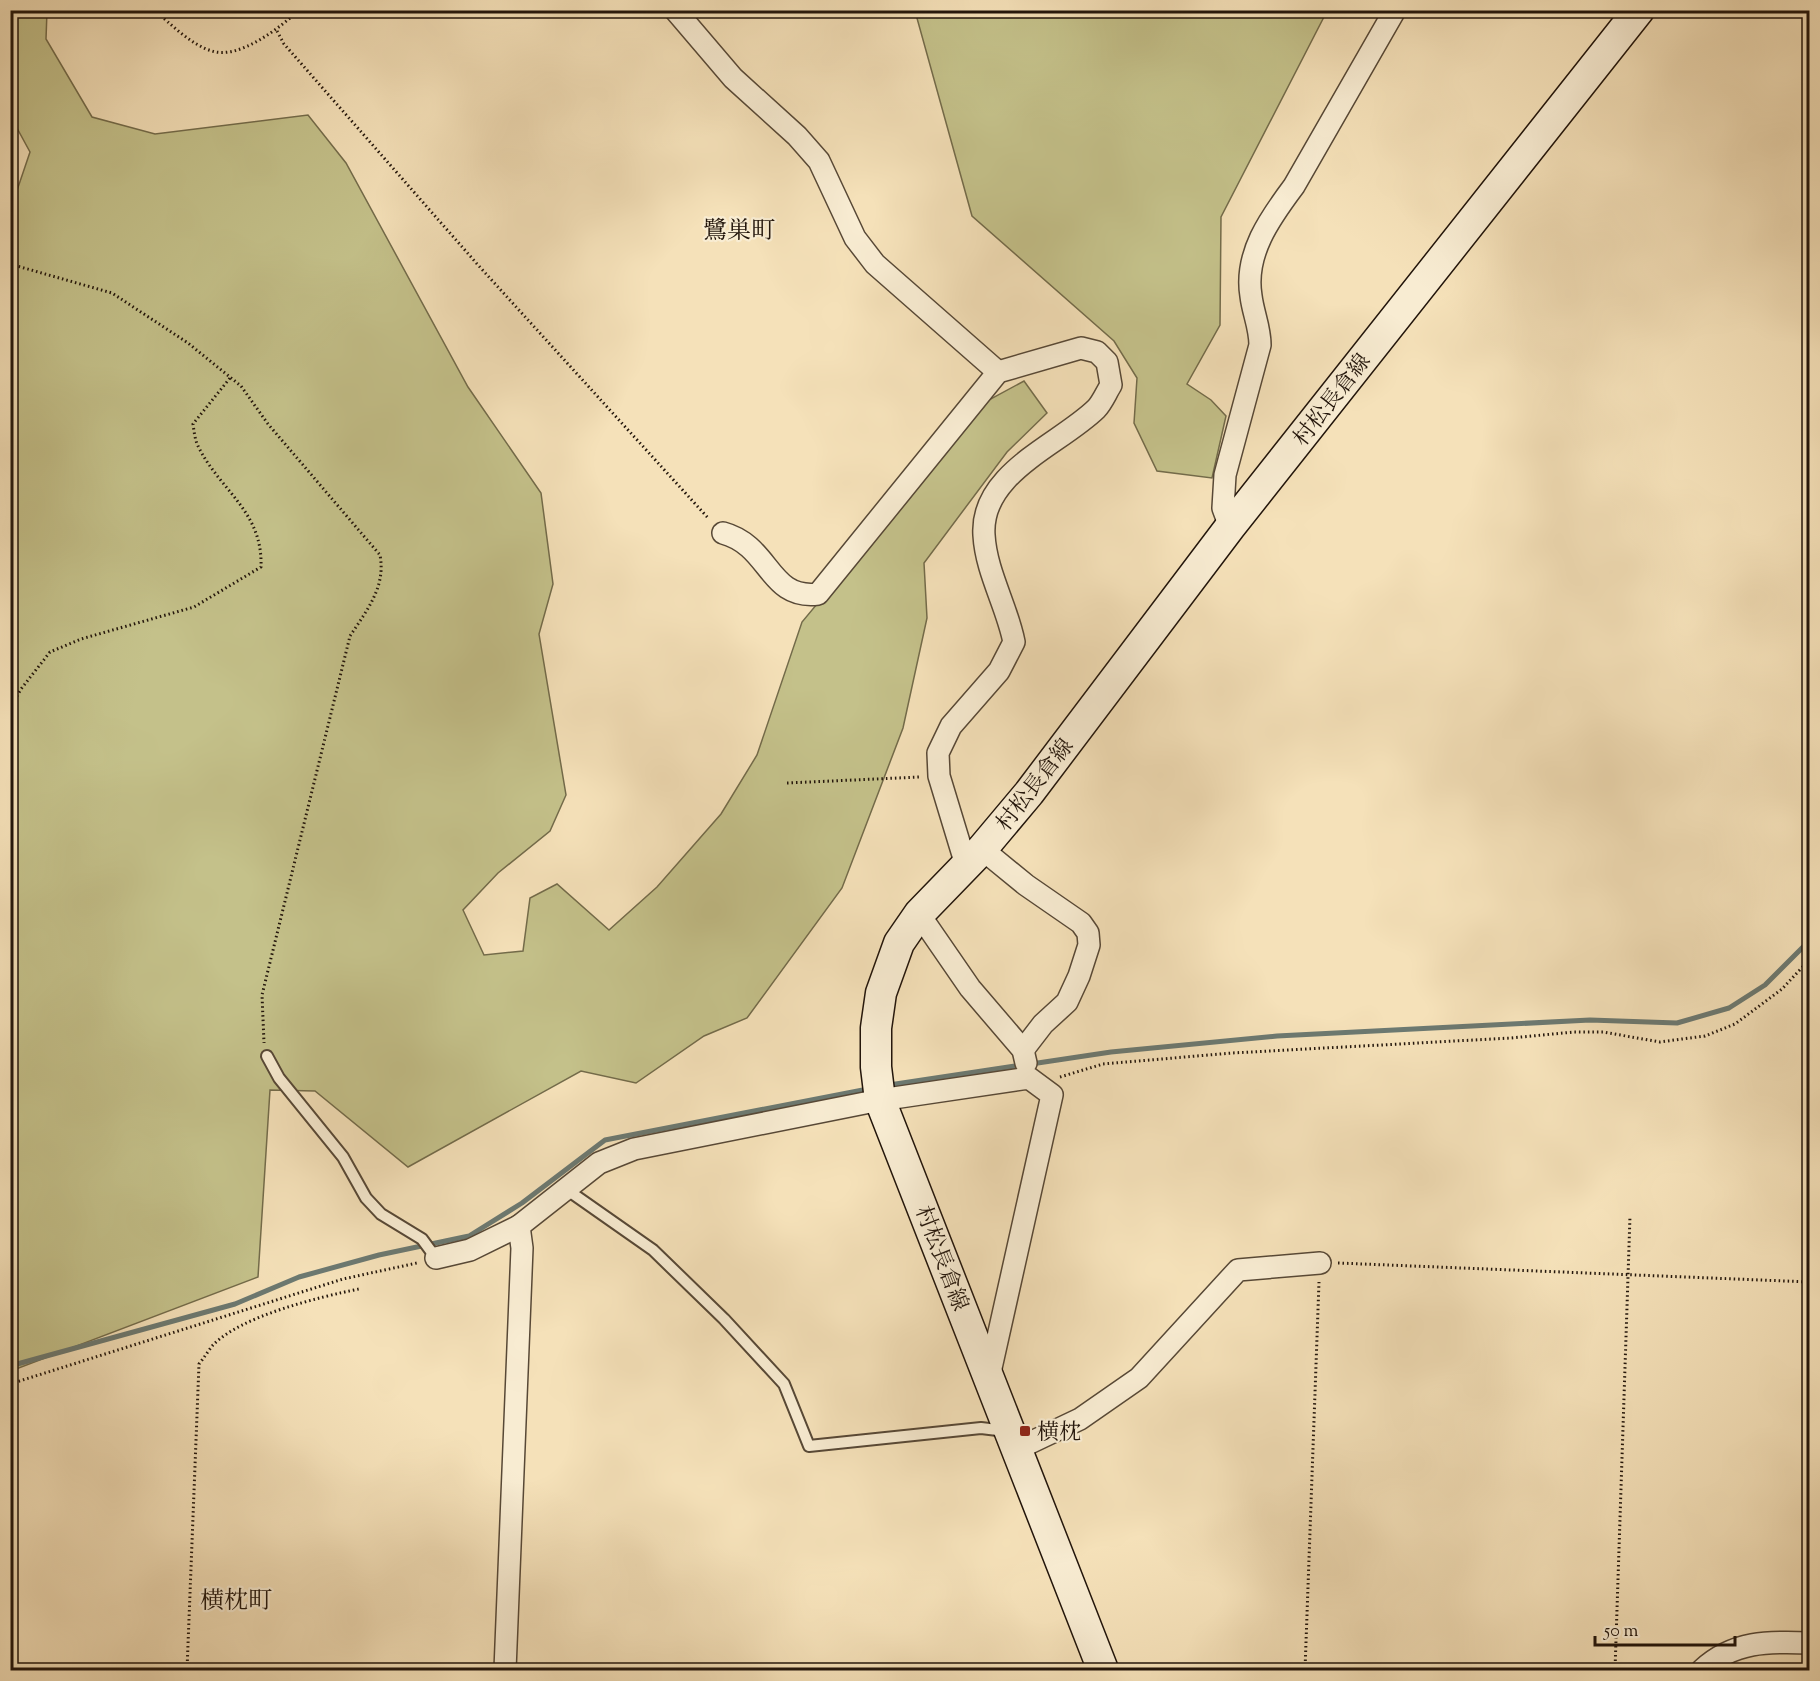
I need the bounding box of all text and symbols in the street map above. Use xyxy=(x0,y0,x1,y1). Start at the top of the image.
district label: 鷺巣町 xyxy=(703,215,775,249)
street label: 村松長倉線 xyxy=(1287,348,1380,454)
street label: 村松長倉線 xyxy=(990,733,1083,839)
street label: 村松長倉線 xyxy=(906,1202,975,1316)
place label: 横枕 xyxy=(1037,1418,1081,1450)
marker: 横枕 xyxy=(1018,1424,1032,1438)
district label: 横枕町 xyxy=(200,1585,272,1619)
scale bar xyxy=(1595,1609,1734,1647)
text: 50 m xyxy=(1603,1619,1639,1645)

